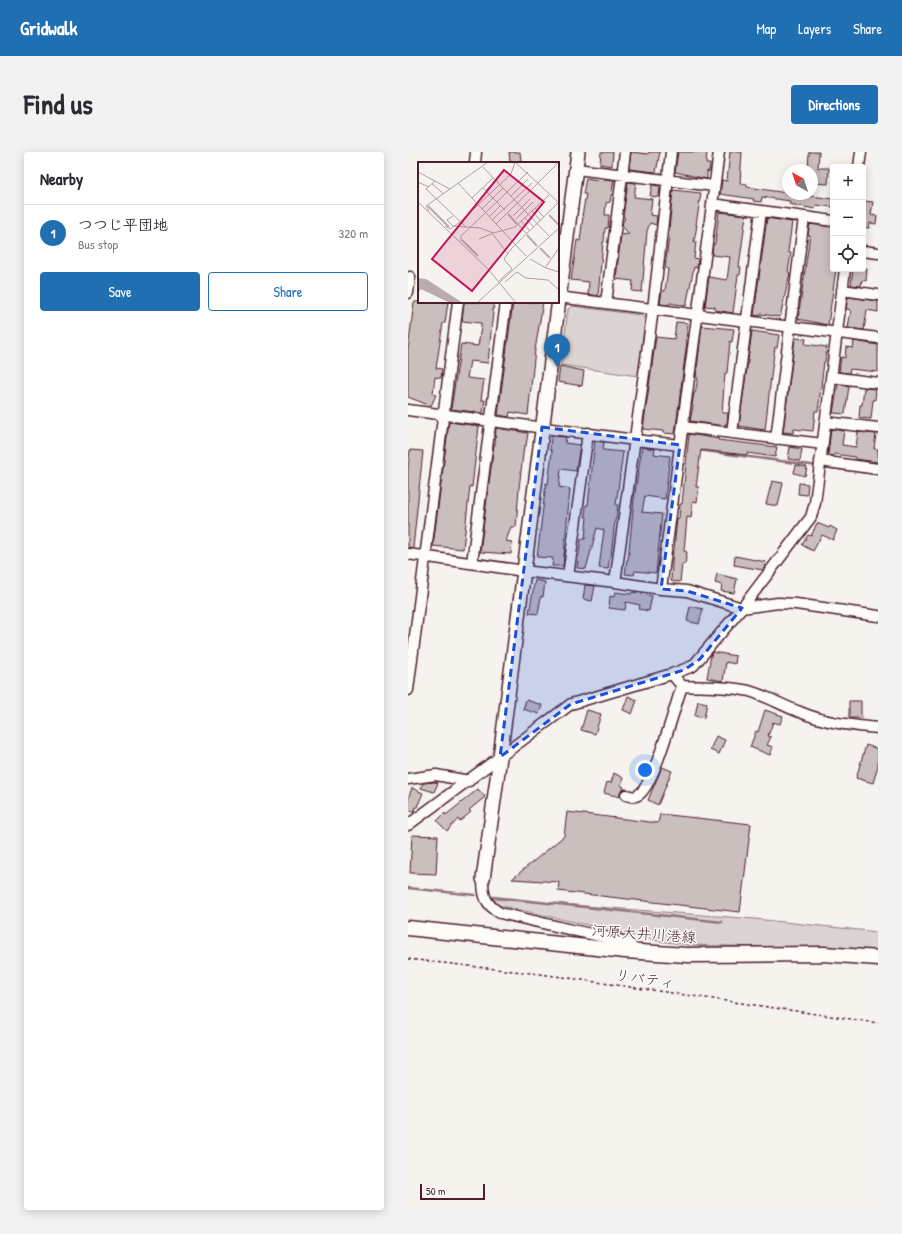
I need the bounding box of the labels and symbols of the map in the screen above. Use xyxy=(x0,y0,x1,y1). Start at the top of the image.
inset map xyxy=(418,162,559,303)
north arrow xyxy=(782,164,818,200)
pin: 1 xyxy=(544,334,570,367)
your location xyxy=(635,760,655,780)
street label: 河原大井川港線 xyxy=(591,919,697,948)
street label: リバティ xyxy=(614,963,676,994)
scale bar xyxy=(420,1182,485,1201)

